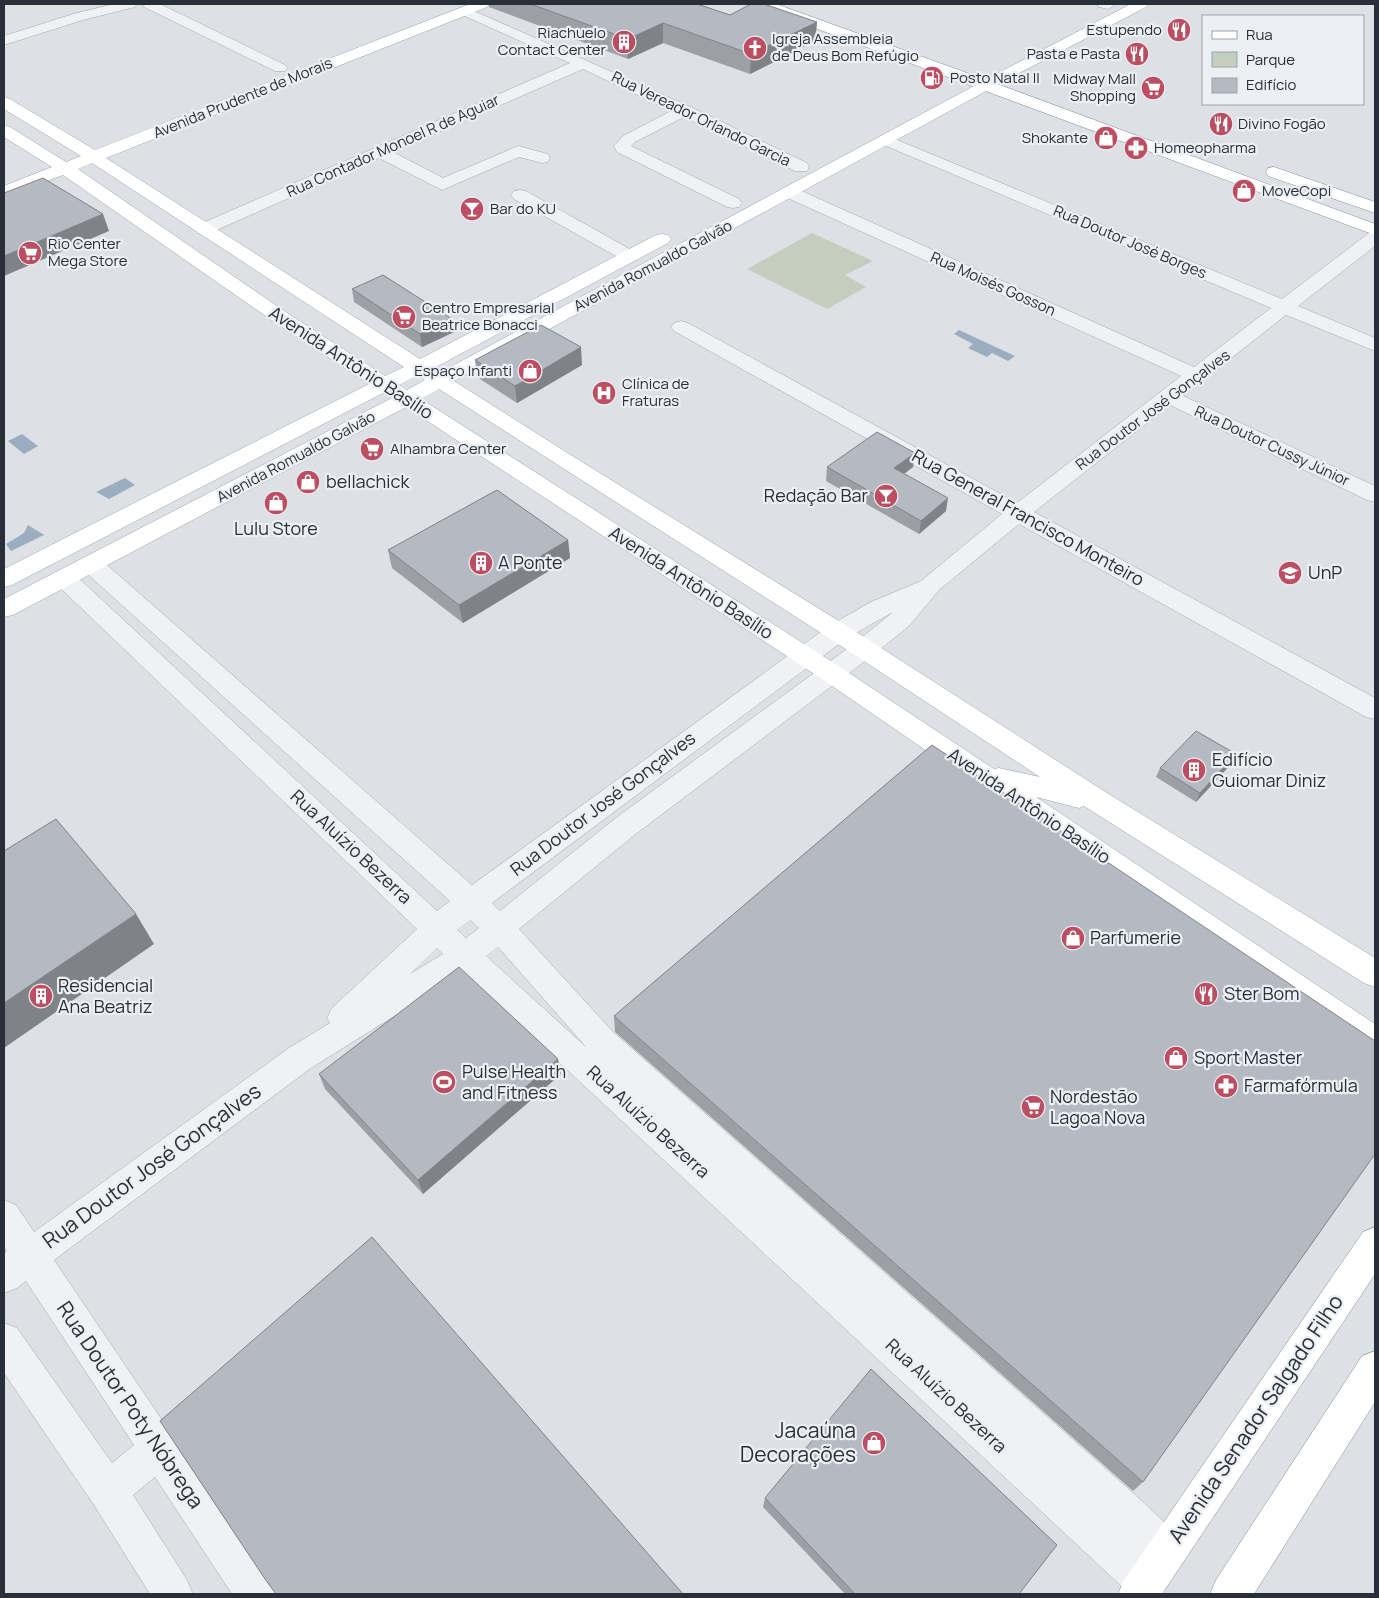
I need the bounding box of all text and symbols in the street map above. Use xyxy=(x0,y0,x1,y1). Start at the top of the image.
legend xyxy=(1202,15,1364,105)
restaurant icon: Estupendo xyxy=(1166,17,1192,43)
place label: Estupendo xyxy=(1087,19,1162,40)
place label: Riachuelo Contact Center xyxy=(498,22,607,60)
text: Rua xyxy=(1246,24,1273,45)
place label: Igreja Assembleia de Deus Bom Refúgio xyxy=(772,28,919,66)
building icon: Riachuelo Contact Center xyxy=(611,29,637,55)
church icon: Igreja Assembleia de Deus Bom Refúgio xyxy=(742,35,768,61)
restaurant icon: Pasta e Pasta xyxy=(1124,41,1150,67)
place label: Pasta e Pasta xyxy=(1027,43,1120,64)
text: Parque xyxy=(1246,49,1295,70)
street label: Avenida Prudente de Morais xyxy=(150,52,336,143)
fuel station icon: Posto Natal II xyxy=(919,65,945,91)
street label: Rua Vereador Orlando Garcia xyxy=(608,66,794,171)
place label: Posto Natal II xyxy=(950,67,1040,88)
place label: Midway Mall Shopping xyxy=(1053,68,1136,106)
text: Edifício xyxy=(1246,74,1297,95)
supermarket icon: Midway Mall Shopping xyxy=(1140,75,1166,101)
street label: Rua Contador Monoel R de Aguiar xyxy=(283,89,503,202)
restaurant icon: Divino Fogão xyxy=(1208,111,1234,137)
place label: Divino Fogão xyxy=(1238,113,1326,134)
shop icon: Shokante xyxy=(1093,125,1119,151)
place label: Shokante xyxy=(1022,127,1088,148)
pharmacy icon: Homeopharma xyxy=(1123,135,1149,161)
place label: Homeopharma xyxy=(1154,137,1256,158)
shop icon: MoveCopi xyxy=(1231,178,1257,204)
place label: MoveCopi xyxy=(1262,180,1331,201)
bar icon: Bar do KU xyxy=(459,196,485,222)
place label: Bar do KU xyxy=(490,198,556,219)
street label: Rua Doutor José Borges xyxy=(1050,200,1210,283)
street label: Avenida Romualdo Galvão xyxy=(570,215,736,316)
place label: Rio Center Mega Store xyxy=(48,233,128,271)
supermarket icon: Rio Center Mega Store xyxy=(17,240,43,266)
street label: Rua Moisés Gosson xyxy=(927,246,1059,321)
place label: Centro Empresarial Beatrice Bonacci xyxy=(422,297,554,335)
street label: Avenida Antônio Basílio xyxy=(265,300,438,424)
supermarket icon: Centro Empresarial Beatrice Bonacci xyxy=(391,304,417,330)
street label: Rua Doutor José Gonçalves xyxy=(1071,344,1234,475)
shop icon: Espaço Infanti xyxy=(517,358,543,384)
place label: Espaço Infanti xyxy=(414,360,512,381)
place label: Clínica de Fraturas xyxy=(622,373,690,411)
hospital icon: Clínica de Fraturas xyxy=(591,380,617,406)
street label: Rua Doutor Cussy Júnior xyxy=(1191,400,1354,491)
street label: Avenida Romualdo Galvão xyxy=(213,406,379,507)
supermarket icon: Alhambra Center xyxy=(359,436,385,462)
place label: Alhambra Center xyxy=(390,438,507,459)
street label: Rua General Francisco Monteiro xyxy=(908,443,1149,591)
shop icon: bellachick xyxy=(295,469,321,495)
place label: bellachick xyxy=(326,469,410,493)
place label: Redação Bar xyxy=(764,483,868,507)
bar icon: Redação Bar xyxy=(873,483,899,509)
shop icon: Lulu Store xyxy=(263,490,289,516)
place label: Lulu Store xyxy=(234,516,318,540)
street label: Avenida Antônio Basílio xyxy=(605,520,778,644)
building icon: A Ponte xyxy=(468,550,494,576)
place label: A Ponte xyxy=(498,550,563,574)
school or university icon: UnP xyxy=(1277,560,1303,586)
place label: UnP xyxy=(1308,560,1342,584)
street label: Rua Doutor José Gonçalves xyxy=(505,726,700,881)
street label: Avenida Antônio Basílio xyxy=(944,742,1116,869)
place label: Edifício Guiomar Diniz xyxy=(1212,747,1326,792)
building icon: Edifício Guiomar Diniz xyxy=(1181,757,1207,783)
street label: Rua Aluízio Bezerra xyxy=(286,784,418,909)
shop icon: Parfumerie xyxy=(1060,925,1086,951)
place label: Parfumerie xyxy=(1090,925,1181,949)
place label: Residencial Ana Beatriz xyxy=(58,973,153,1018)
restaurant icon: Ster Bom xyxy=(1193,981,1219,1007)
place label: Ster Bom xyxy=(1224,981,1300,1005)
building icon: Residencial Ana Beatriz xyxy=(28,983,54,1009)
shop icon: Sport Master xyxy=(1163,1045,1189,1071)
place label: Sport Master xyxy=(1194,1045,1303,1069)
place label: Pulse Health and Fitness xyxy=(462,1059,566,1104)
street label: Rua Aluízio Bezerra xyxy=(582,1060,715,1183)
sports icon: Pulse Health and Fitness xyxy=(431,1069,457,1095)
pharmacy icon: Farmafórmula xyxy=(1213,1073,1239,1099)
place label: Farmafórmula xyxy=(1244,1073,1358,1097)
street label: Rua Doutor José Gonçalves xyxy=(37,1076,266,1254)
place label: Nordestão Lagoa Nova xyxy=(1050,1084,1145,1129)
supermarket icon: Nordestão Lagoa Nova xyxy=(1020,1094,1046,1120)
street label: Avenida Senador Salgado Filho xyxy=(1161,1289,1349,1548)
street label: Rua Doutor Poty Nóbrega xyxy=(51,1295,211,1513)
street label: Rua Aluízio Bezerra xyxy=(881,1333,1013,1458)
place label: Jacaúna Decorações xyxy=(740,1416,856,1468)
shop icon: Jacaúna Decorações xyxy=(861,1430,887,1456)

